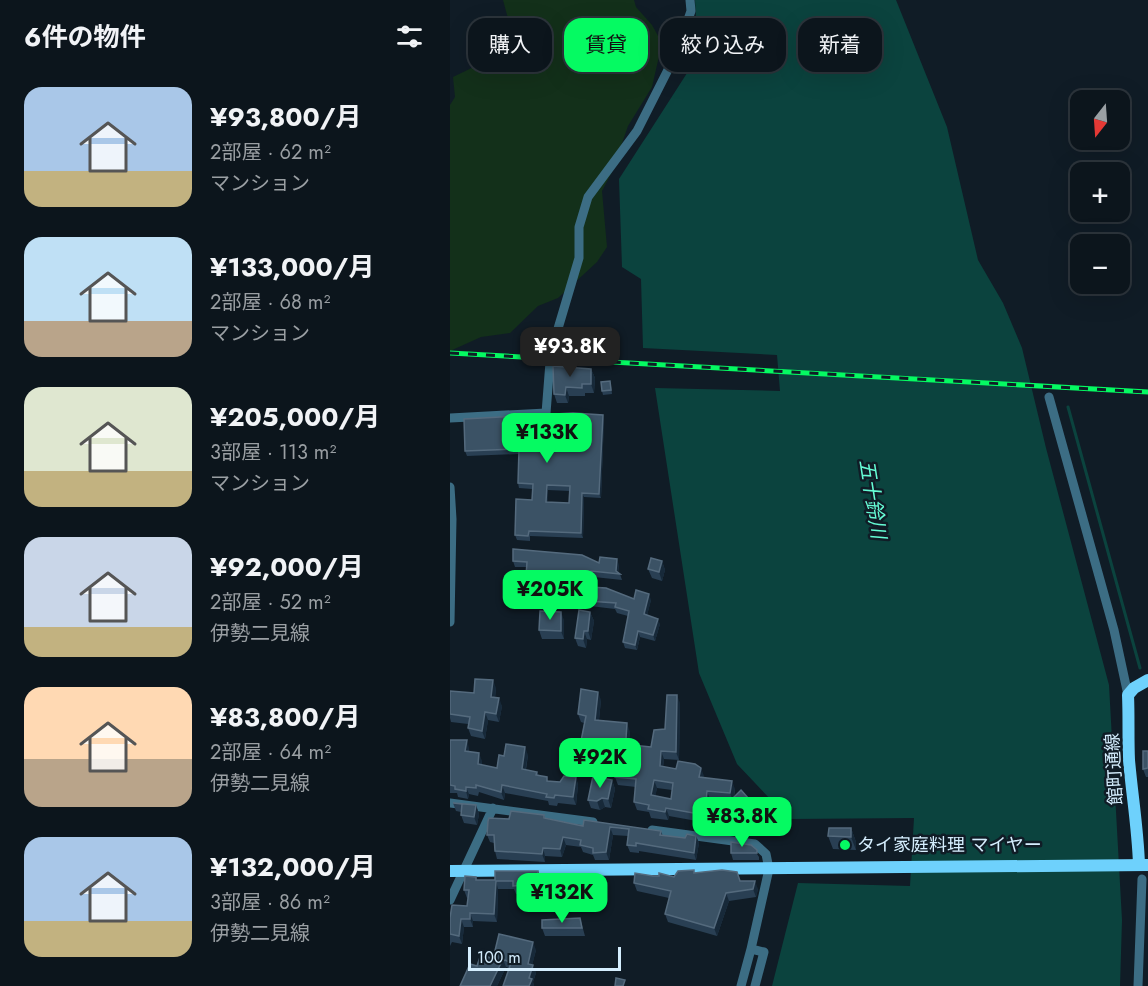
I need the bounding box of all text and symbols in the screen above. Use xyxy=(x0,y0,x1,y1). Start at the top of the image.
text: 6件の物件 xyxy=(24,18,145,56)
chip: 購入 xyxy=(468,18,552,72)
chip: 賃貸 xyxy=(564,18,648,72)
chip: 絞り込み xyxy=(660,18,786,72)
chip: 新着 xyxy=(798,18,882,72)
icon: filters xyxy=(393,20,426,53)
north arrow xyxy=(1070,90,1130,150)
map controls xyxy=(1070,90,1130,294)
text: ¥93,800/月 xyxy=(210,98,362,136)
icon: home xyxy=(72,111,144,183)
text: 2部屋 · 62 m² xyxy=(210,138,331,167)
button: + xyxy=(1070,162,1130,222)
text: マンション xyxy=(210,169,310,198)
button: − xyxy=(1070,234,1130,294)
text: ¥133,000/月 xyxy=(210,248,374,286)
icon: home xyxy=(72,261,144,333)
text: 2部屋 · 68 m² xyxy=(210,288,330,317)
text: マンション xyxy=(210,319,310,348)
pin: ¥93.8K xyxy=(521,327,619,378)
text: ¥93.8K xyxy=(534,332,606,361)
text: ¥205,000/月 xyxy=(210,398,380,436)
icon: home xyxy=(72,411,144,483)
pin: ¥133K xyxy=(505,413,589,464)
text: ¥133K xyxy=(516,418,578,447)
text: 3部屋 · 113 m² xyxy=(210,438,336,467)
water label: 五十鈴川 xyxy=(852,457,893,543)
text: マンション xyxy=(210,469,310,498)
text: ¥92,000/月 xyxy=(210,548,364,586)
icon: home xyxy=(72,561,144,633)
pin: ¥205K xyxy=(508,570,592,621)
text: ¥205K xyxy=(517,575,583,604)
text: 2部屋 · 52 m² xyxy=(210,588,331,617)
text: 伊勢二見線 xyxy=(210,619,310,648)
text: ¥83,800/月 xyxy=(210,698,360,736)
icon: home xyxy=(72,711,144,783)
street label: 館町通線 xyxy=(1099,732,1129,806)
text: 2部屋 · 64 m² xyxy=(210,738,331,767)
pin: ¥92K xyxy=(564,738,636,789)
text: ¥92K xyxy=(573,743,627,772)
text: 伊勢二見線 xyxy=(210,769,310,798)
pin: ¥83.8K xyxy=(693,797,791,848)
text: ¥83.8K xyxy=(707,802,778,831)
place label: タイ家庭料理 マイヤー xyxy=(857,832,1042,858)
marker: タイ家庭料理 マイヤー xyxy=(838,838,852,852)
text: ¥132,000/月 xyxy=(210,848,376,886)
icon: home xyxy=(72,861,144,933)
pin: ¥132K xyxy=(520,873,604,924)
text: ¥132K xyxy=(530,878,594,907)
text: 3部屋 · 86 m² xyxy=(210,888,330,917)
text: 伊勢二見線 xyxy=(210,919,310,948)
scale bar xyxy=(468,944,621,972)
text: 100 m xyxy=(477,946,521,969)

